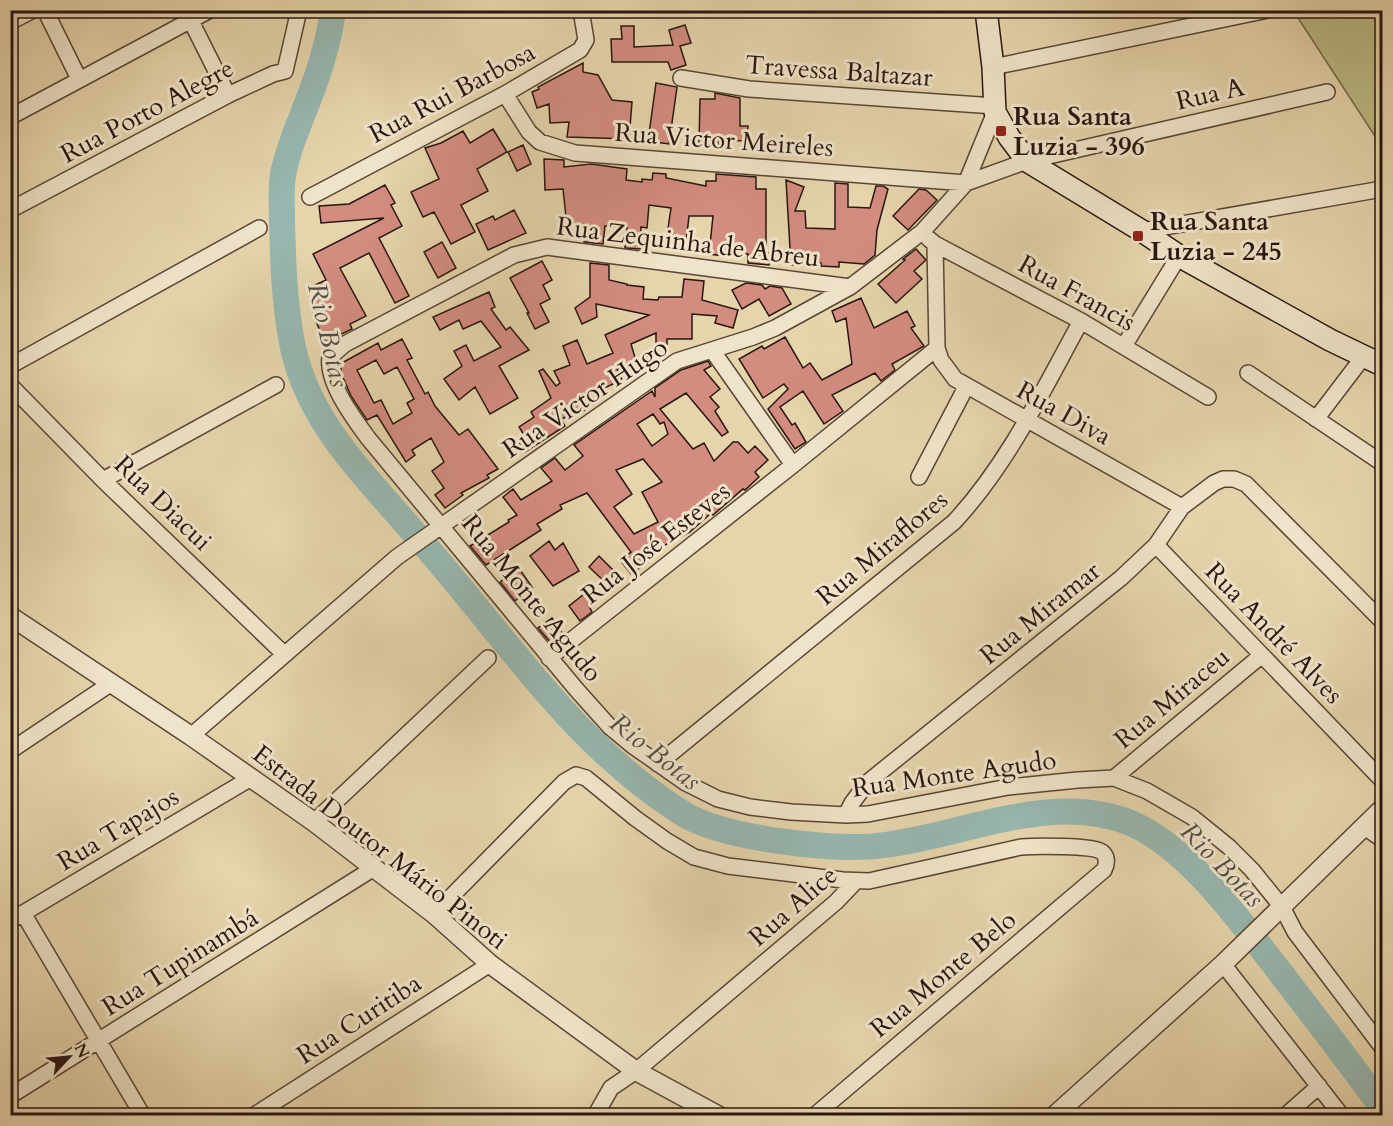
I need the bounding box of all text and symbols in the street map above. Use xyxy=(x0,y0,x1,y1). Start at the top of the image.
street label: Rua Rui Barbosa xyxy=(363,34,541,152)
street label: Travessa Baltazar xyxy=(744,47,934,95)
street label: Rua Porto Alegre xyxy=(54,51,240,171)
street label: Rua A xyxy=(1172,69,1248,119)
place label: Rua Santa Luzia - 396 xyxy=(1013,99,1145,164)
street label: Rua Victor Meireles xyxy=(613,115,835,165)
marker: Rua Santa Luzia - 396 xyxy=(994,124,1008,138)
place label: Rua Santa Luzia - 245 xyxy=(1150,204,1282,269)
street label: Rua Zequinha de Abreu xyxy=(555,209,821,275)
marker: Rua Santa Luzia - 245 xyxy=(1131,229,1145,243)
street label: Rua Francis xyxy=(1012,246,1142,340)
water label: Rio Botas xyxy=(298,279,358,391)
street label: Rua Victor Hugo xyxy=(496,330,674,466)
street label: Rua Diva xyxy=(1010,373,1118,453)
street label: Rua Diacui xyxy=(106,447,220,559)
street label: Rua José Esteves xyxy=(575,474,737,612)
street label: Rua Miraflores xyxy=(809,483,955,613)
street label: Rua Monte Agudo xyxy=(454,507,610,689)
street label: Rua Miramar xyxy=(972,553,1108,672)
street label: Rua André Alves xyxy=(1197,554,1351,712)
street label: Rua Miraceu xyxy=(1107,639,1237,757)
water label: Rio Botas xyxy=(602,705,708,799)
street label: Estrada Doutor Mário Pinoti xyxy=(245,736,515,958)
street label: Rua Monte Agudo xyxy=(850,742,1058,806)
street label: Rua Tapajos xyxy=(51,779,185,879)
water label: Rio Botas xyxy=(1172,814,1272,916)
street label: Rua Alice xyxy=(741,858,845,954)
street label: Rua Tupinambá xyxy=(95,900,265,1024)
street label: Rua Monte Belo xyxy=(862,902,1024,1046)
street label: Rua Curitiba xyxy=(290,966,428,1072)
north arrow xyxy=(39,1027,99,1087)
text: N xyxy=(69,1040,95,1062)

